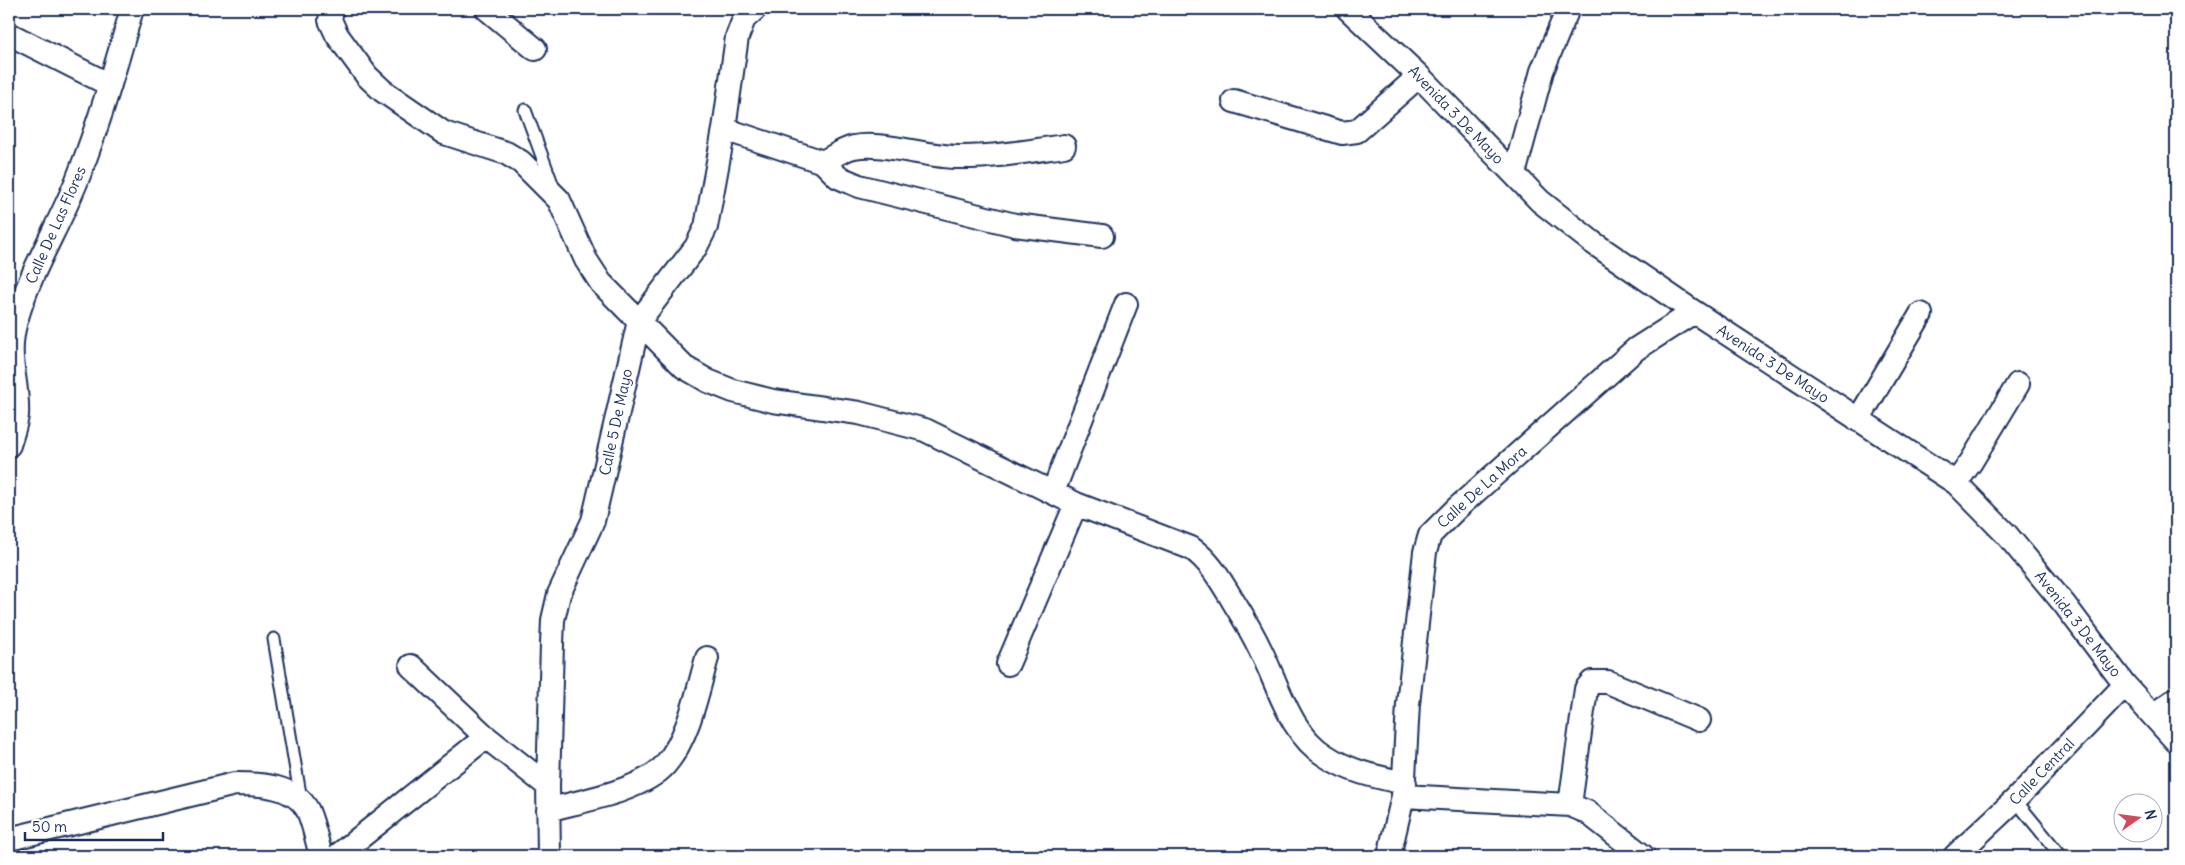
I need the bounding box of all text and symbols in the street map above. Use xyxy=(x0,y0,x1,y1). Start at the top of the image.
street label: Avenida 3 De Mayo xyxy=(1404,61,1508,168)
street label: Calle De Las Flores xyxy=(21,163,90,287)
street label: Avenida 3 De Mayo xyxy=(1714,320,1833,407)
street label: Calle 5 De Mayo xyxy=(595,367,636,477)
street label: Calle De La Mora xyxy=(1433,441,1531,532)
street label: Avenida 3 De Mayo xyxy=(2031,567,2126,681)
street label: Calle Central xyxy=(2005,734,2078,809)
north arrow xyxy=(2112,792,2162,842)
text: N xyxy=(2141,808,2161,822)
scale bar xyxy=(25,810,162,842)
text: 50 m xyxy=(32,817,67,836)

